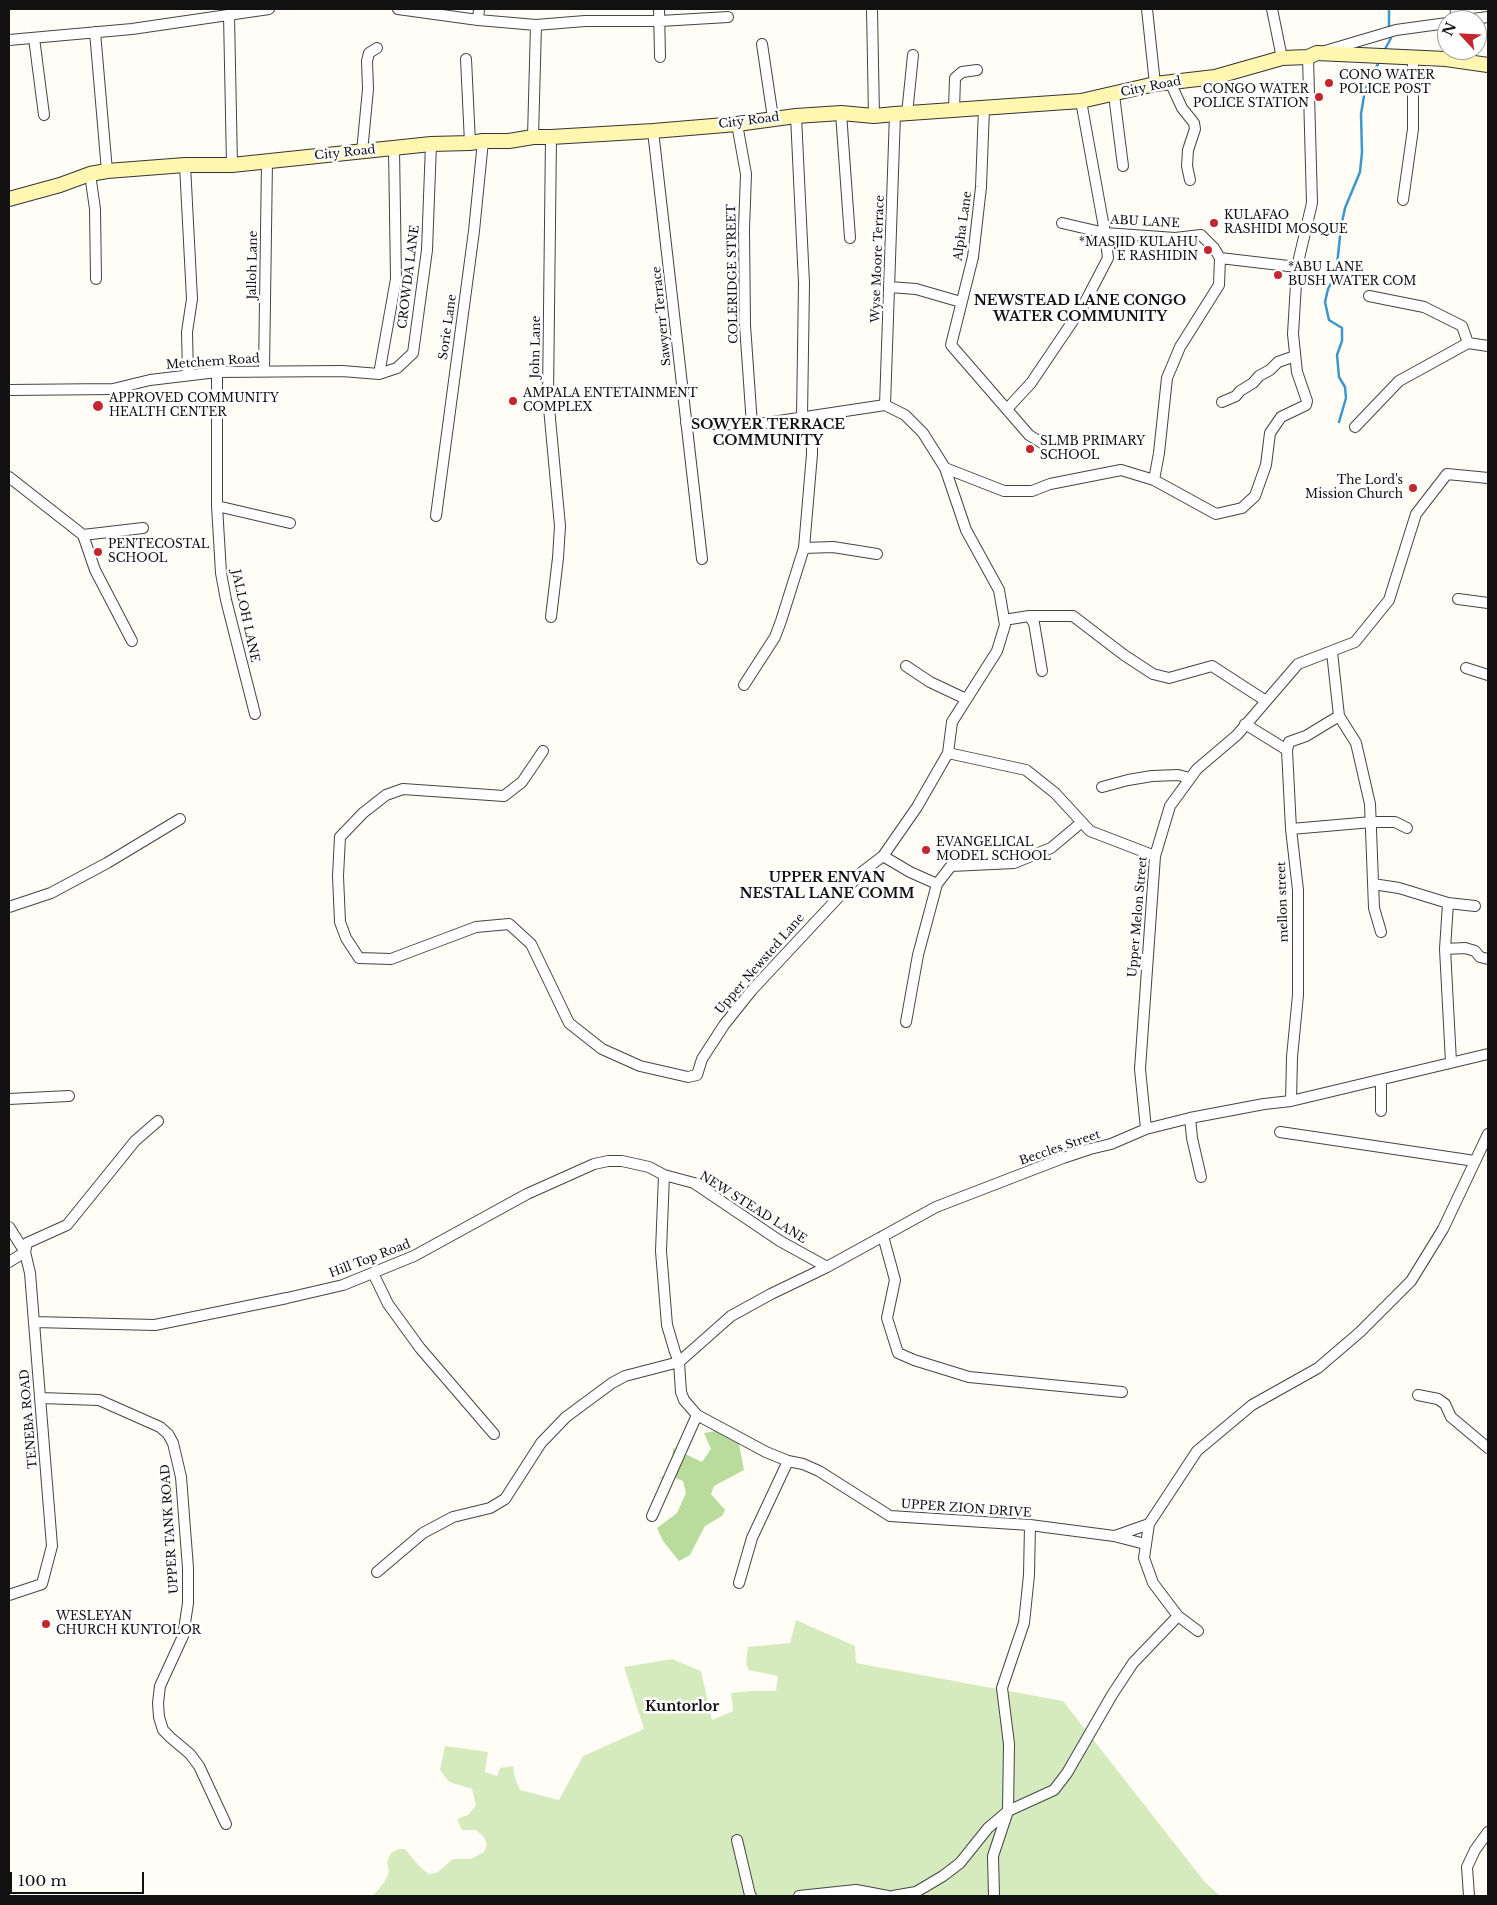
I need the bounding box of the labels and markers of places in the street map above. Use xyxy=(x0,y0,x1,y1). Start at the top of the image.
place label: CONO WATER POLICE POST xyxy=(1339,69,1435,97)
marker: CONO WATER POLICE POST xyxy=(1323,77,1335,89)
place label: CONGO WATER POLICE STATION xyxy=(1193,83,1309,111)
marker: CONGO WATER POLICE STATION xyxy=(1313,91,1325,103)
place label: KULAFAO RASHIDI MOSQUE xyxy=(1224,209,1348,237)
marker: KULAFAO RASHIDI MOSQUE xyxy=(1208,217,1220,229)
place label: *MASJID KULAHU E RASHIDIN xyxy=(1079,236,1198,264)
marker: *MASJID KULAHU E RASHIDIN xyxy=(1202,244,1214,256)
place label: *ABU LANE BUSH WATER COM xyxy=(1288,261,1416,289)
marker: *ABU LANE BUSH WATER COM xyxy=(1272,269,1284,281)
place label: AMPALA ENTETAINMENT COMPLEX xyxy=(523,387,698,415)
place label: APPROVED COMMUNITY HEALTH CENTER xyxy=(109,392,279,420)
marker: AMPALA ENTETAINMENT COMPLEX xyxy=(507,395,519,407)
marker: APPROVED COMMUNITY HEALTH CENTER xyxy=(91,399,105,413)
place label: SLMB PRIMARY SCHOOL xyxy=(1040,435,1145,463)
marker: SLMB PRIMARY SCHOOL xyxy=(1024,443,1036,455)
place label: The Lord's Mission Church xyxy=(1305,474,1403,502)
marker: The Lord's Mission Church xyxy=(1407,482,1419,494)
place label: PENTECOSTAL SCHOOL xyxy=(108,538,210,566)
marker: PENTECOSTAL SCHOOL xyxy=(92,546,104,558)
place label: EVANGELICAL MODEL SCHOOL xyxy=(936,836,1051,864)
marker: EVANGELICAL MODEL SCHOOL xyxy=(920,844,932,856)
place label: WESLEYAN CHURCH KUNTOLOR xyxy=(56,1610,201,1638)
marker: WESLEYAN CHURCH KUNTOLOR xyxy=(40,1618,52,1630)

